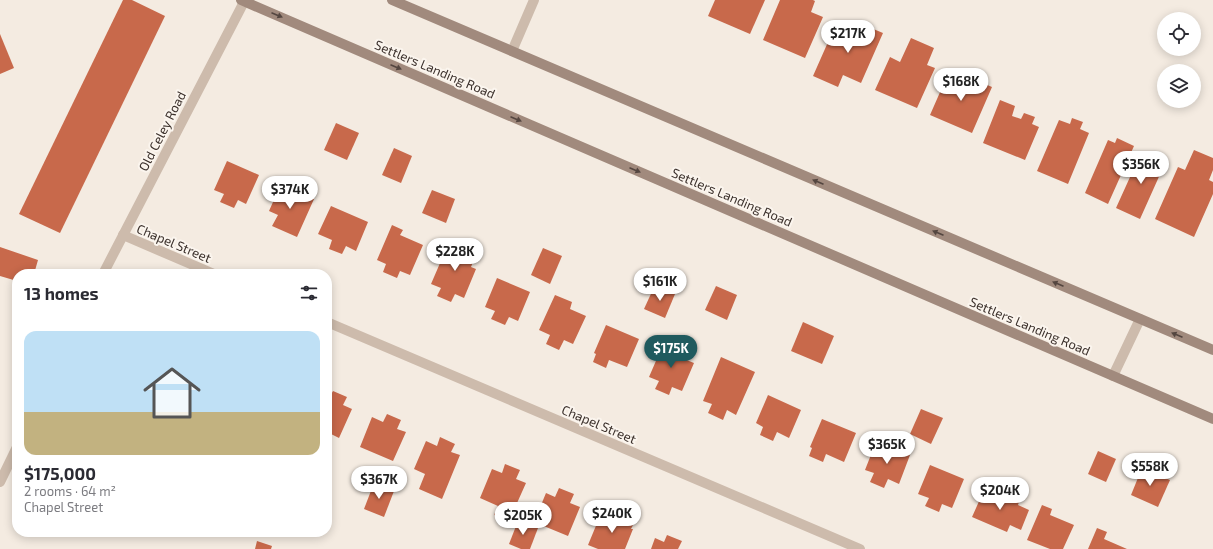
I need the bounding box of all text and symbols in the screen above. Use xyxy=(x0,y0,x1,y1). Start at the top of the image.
one-way arrow xyxy=(271,12,283,19)
map controls xyxy=(1157,12,1201,108)
button: locate xyxy=(1157,12,1201,56)
pin: $217K xyxy=(820,20,876,54)
text: $217K xyxy=(830,25,866,41)
street label: Settlers Landing Road xyxy=(372,36,498,102)
one-way arrow xyxy=(391,64,402,70)
button: layers xyxy=(1157,64,1201,108)
pin: $168K xyxy=(933,68,989,102)
text: $168K xyxy=(942,73,980,89)
street label: Old Celey Road xyxy=(135,88,189,174)
one-way arrow xyxy=(510,116,522,122)
pin: $356K xyxy=(1113,151,1169,185)
text: $356K xyxy=(1122,156,1160,172)
street label: Settlers Landing Road xyxy=(669,164,795,230)
one-way arrow xyxy=(630,167,641,173)
pin: $374K xyxy=(262,176,318,210)
one-way arrow xyxy=(813,179,824,185)
text: $374K xyxy=(271,181,309,197)
street label: Chapel Street xyxy=(134,220,214,266)
one-way arrow xyxy=(932,230,944,236)
pin: $228K xyxy=(427,238,483,272)
text: $228K xyxy=(436,243,475,259)
pin: $161K xyxy=(632,268,688,302)
text: $161K xyxy=(643,273,677,289)
one-way arrow xyxy=(1052,281,1063,287)
icon: filters xyxy=(298,282,320,304)
text: 13 homes xyxy=(24,283,99,303)
street label: Settlers Landing Road xyxy=(967,293,1093,359)
one-way arrow xyxy=(1172,332,1183,338)
pin: $175K xyxy=(643,335,699,369)
text: $175K xyxy=(653,340,689,356)
icon: home xyxy=(136,357,208,429)
street label: Chapel Street xyxy=(559,401,639,447)
pin: $365K xyxy=(859,431,915,465)
text: $365K xyxy=(868,436,906,452)
pin: $558K xyxy=(1122,453,1178,487)
text: $558K xyxy=(1131,458,1169,474)
text: $175,000 xyxy=(24,463,96,483)
pin: $367K xyxy=(351,466,407,500)
text: $367K xyxy=(360,471,398,487)
pin: $204K xyxy=(972,477,1028,511)
text: $204K xyxy=(980,482,1020,498)
text: 2 rooms · 64 m² xyxy=(24,483,116,499)
text: Chapel Street xyxy=(24,499,103,515)
pin: $240K xyxy=(584,500,640,534)
pin: $205K xyxy=(495,502,551,536)
text: $240K xyxy=(592,505,632,521)
text: $205K xyxy=(504,507,542,523)

